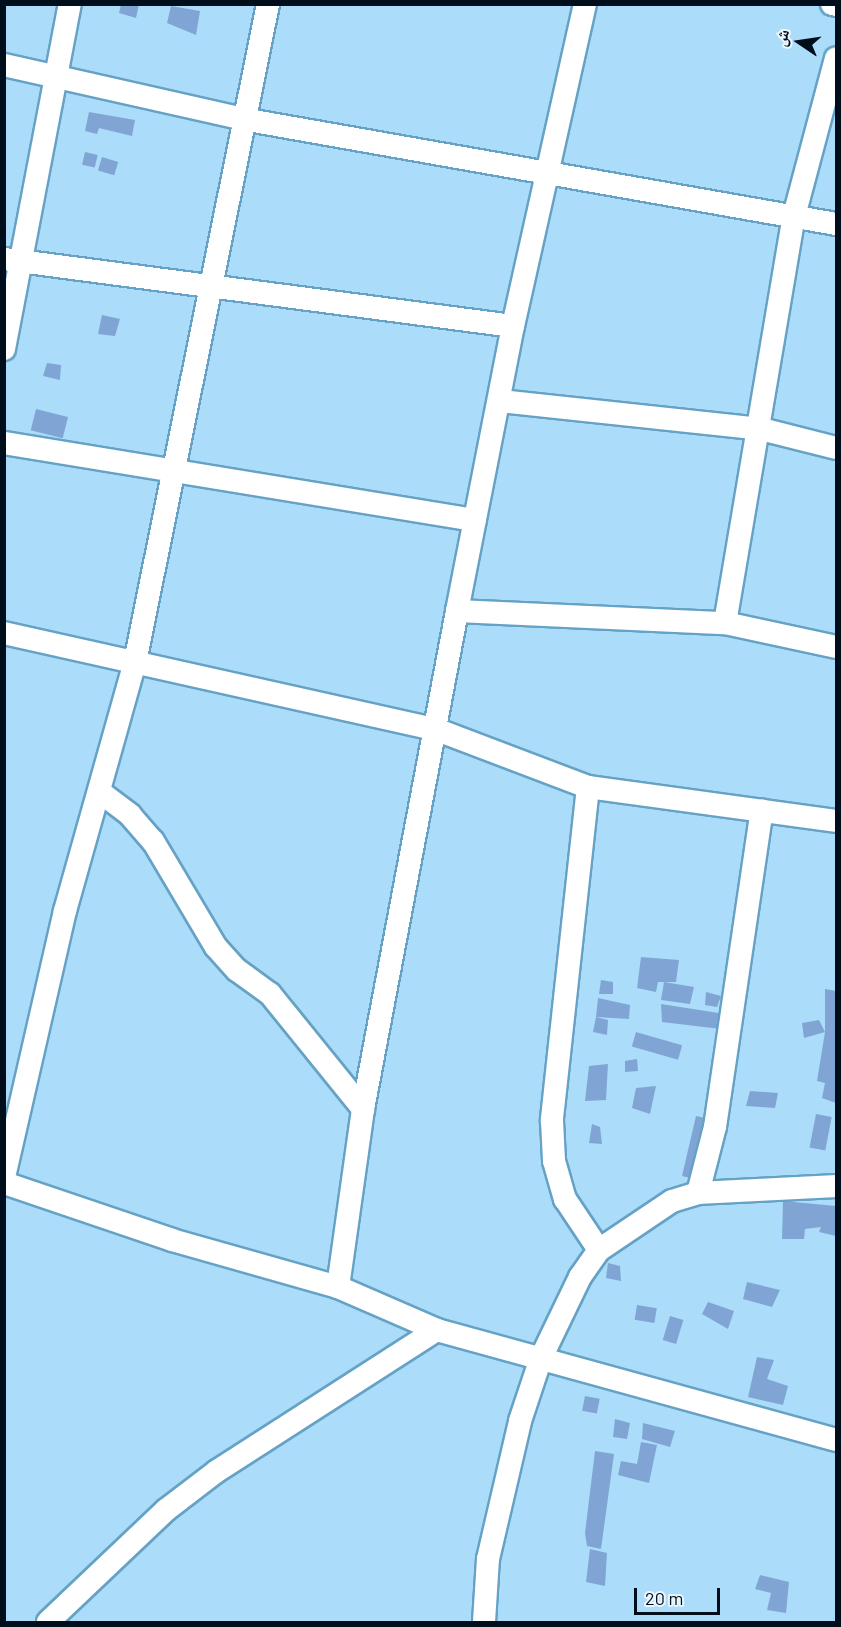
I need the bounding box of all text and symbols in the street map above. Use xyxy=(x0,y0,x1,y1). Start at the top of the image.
north arrow xyxy=(769,12,829,72)
text: ش xyxy=(770,27,792,48)
scale bar xyxy=(637,1576,722,1614)
text: 20 m xyxy=(645,1587,683,1609)

